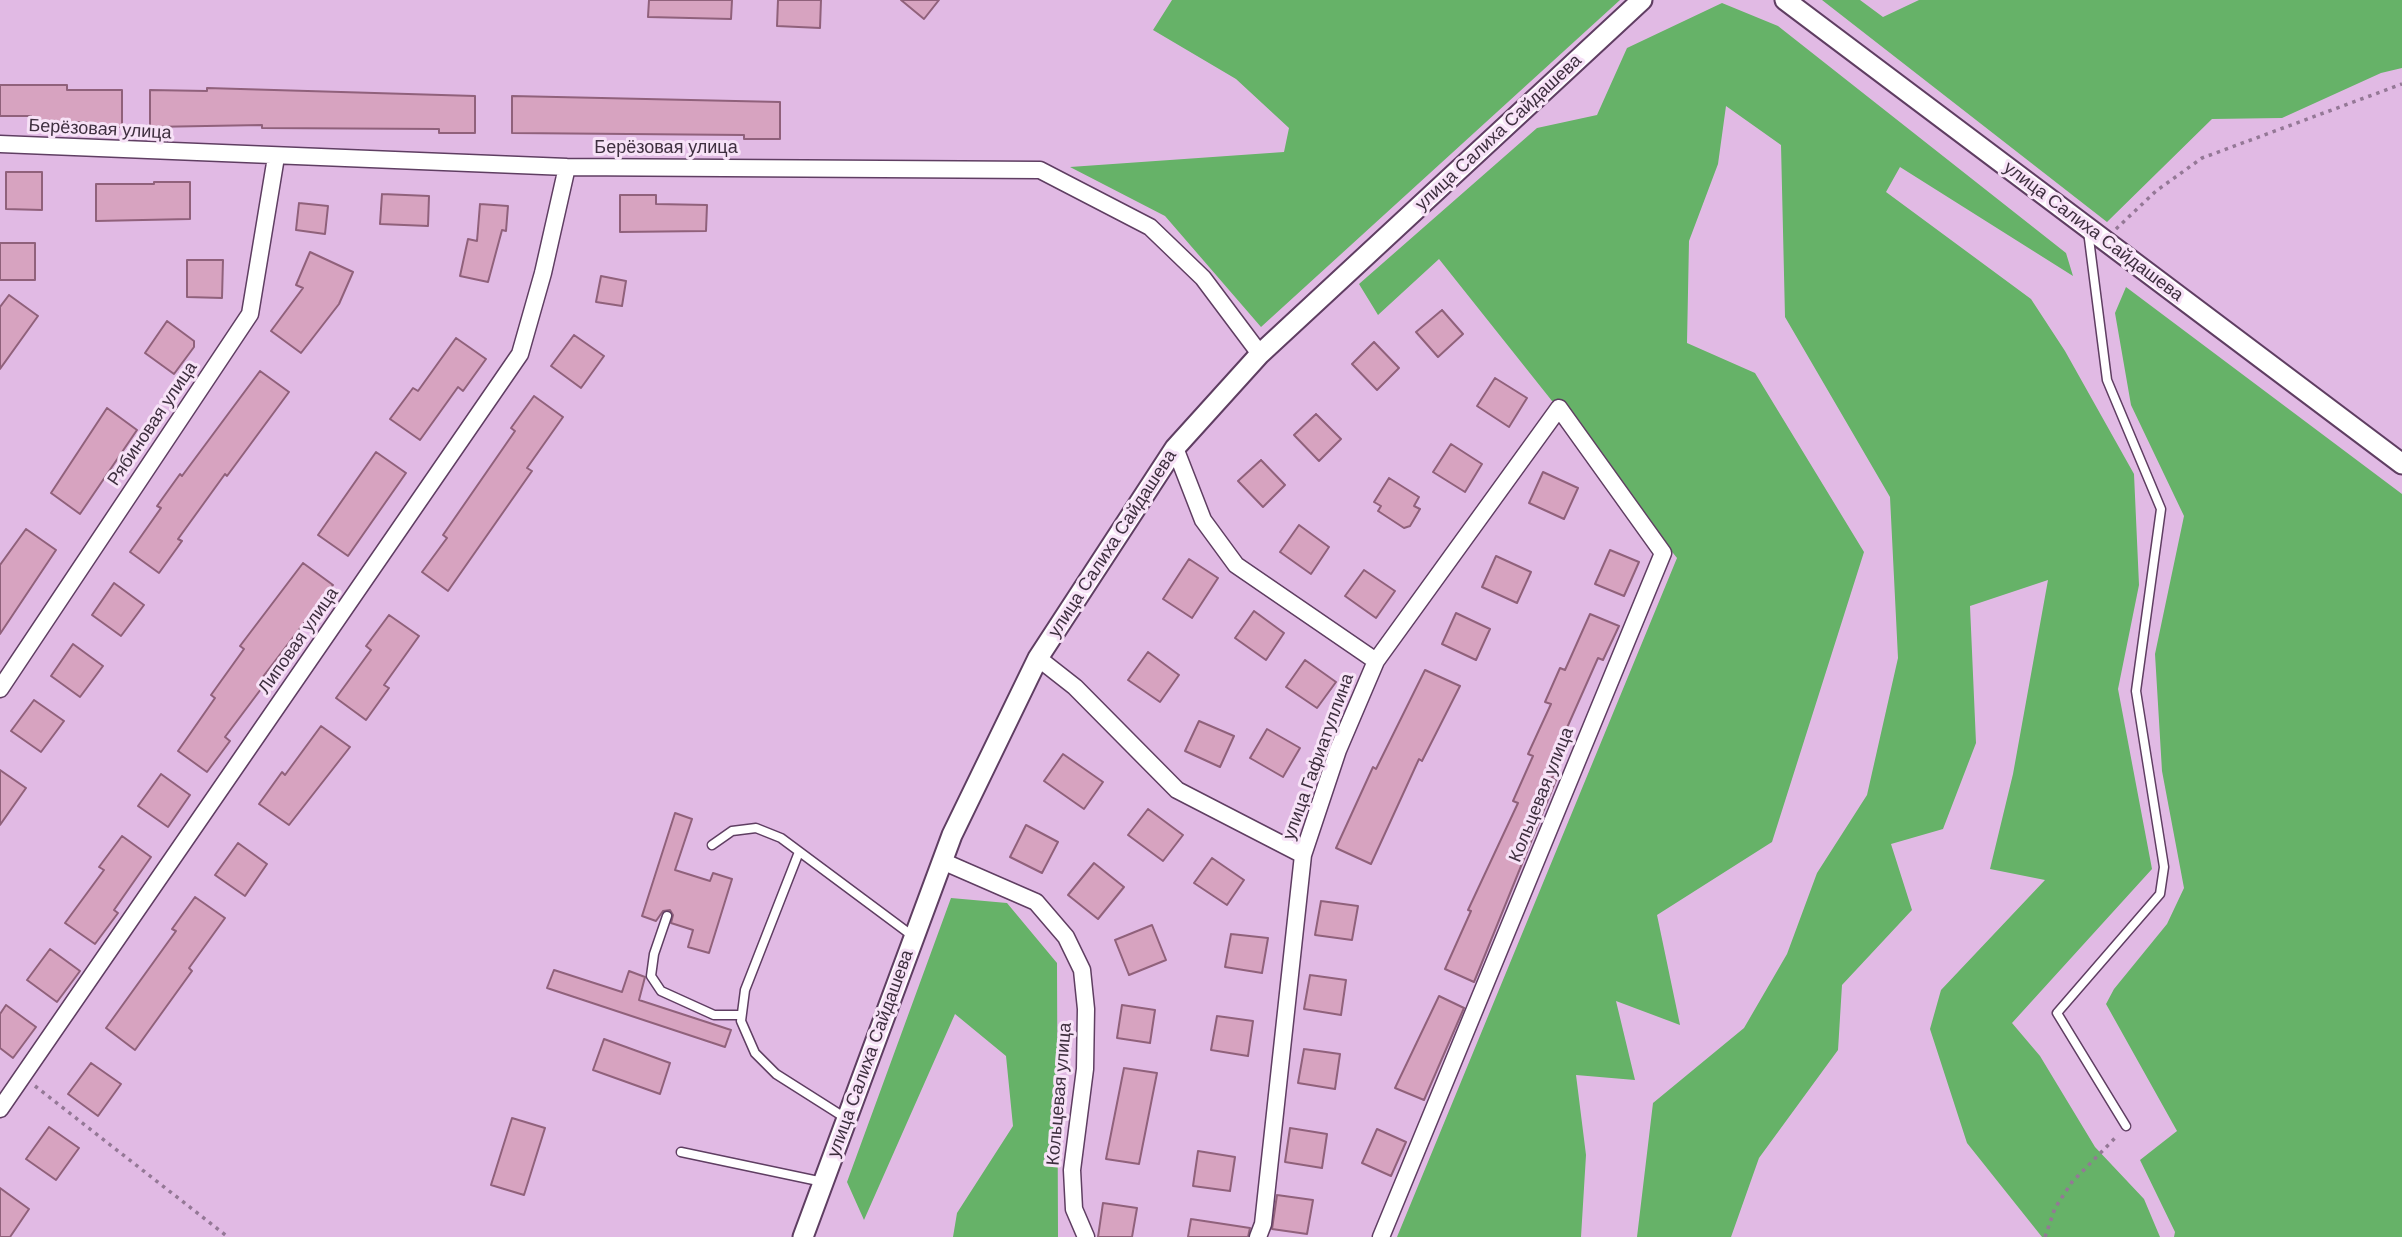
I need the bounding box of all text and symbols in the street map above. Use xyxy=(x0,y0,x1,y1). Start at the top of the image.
street label: улица Салиха Сайдашева xyxy=(1411,50,1587,216)
street label: Берёзовая улица xyxy=(28,115,172,145)
street label: Берёзовая улица xyxy=(594,137,738,159)
street label: улица Салиха Сайдашева xyxy=(1999,157,2187,307)
street label: Рябиновая улица xyxy=(104,358,202,490)
street label: улица Салиха Сайдашева xyxy=(1044,446,1182,642)
street label: Липовая улица xyxy=(254,584,344,698)
street label: улица Гафиатуллина xyxy=(1279,671,1359,843)
street label: Кольцевая улица xyxy=(1505,724,1579,866)
street label: улица Салиха Сайдашева xyxy=(823,947,919,1161)
street label: Кольцевая улица xyxy=(1043,1022,1077,1166)

